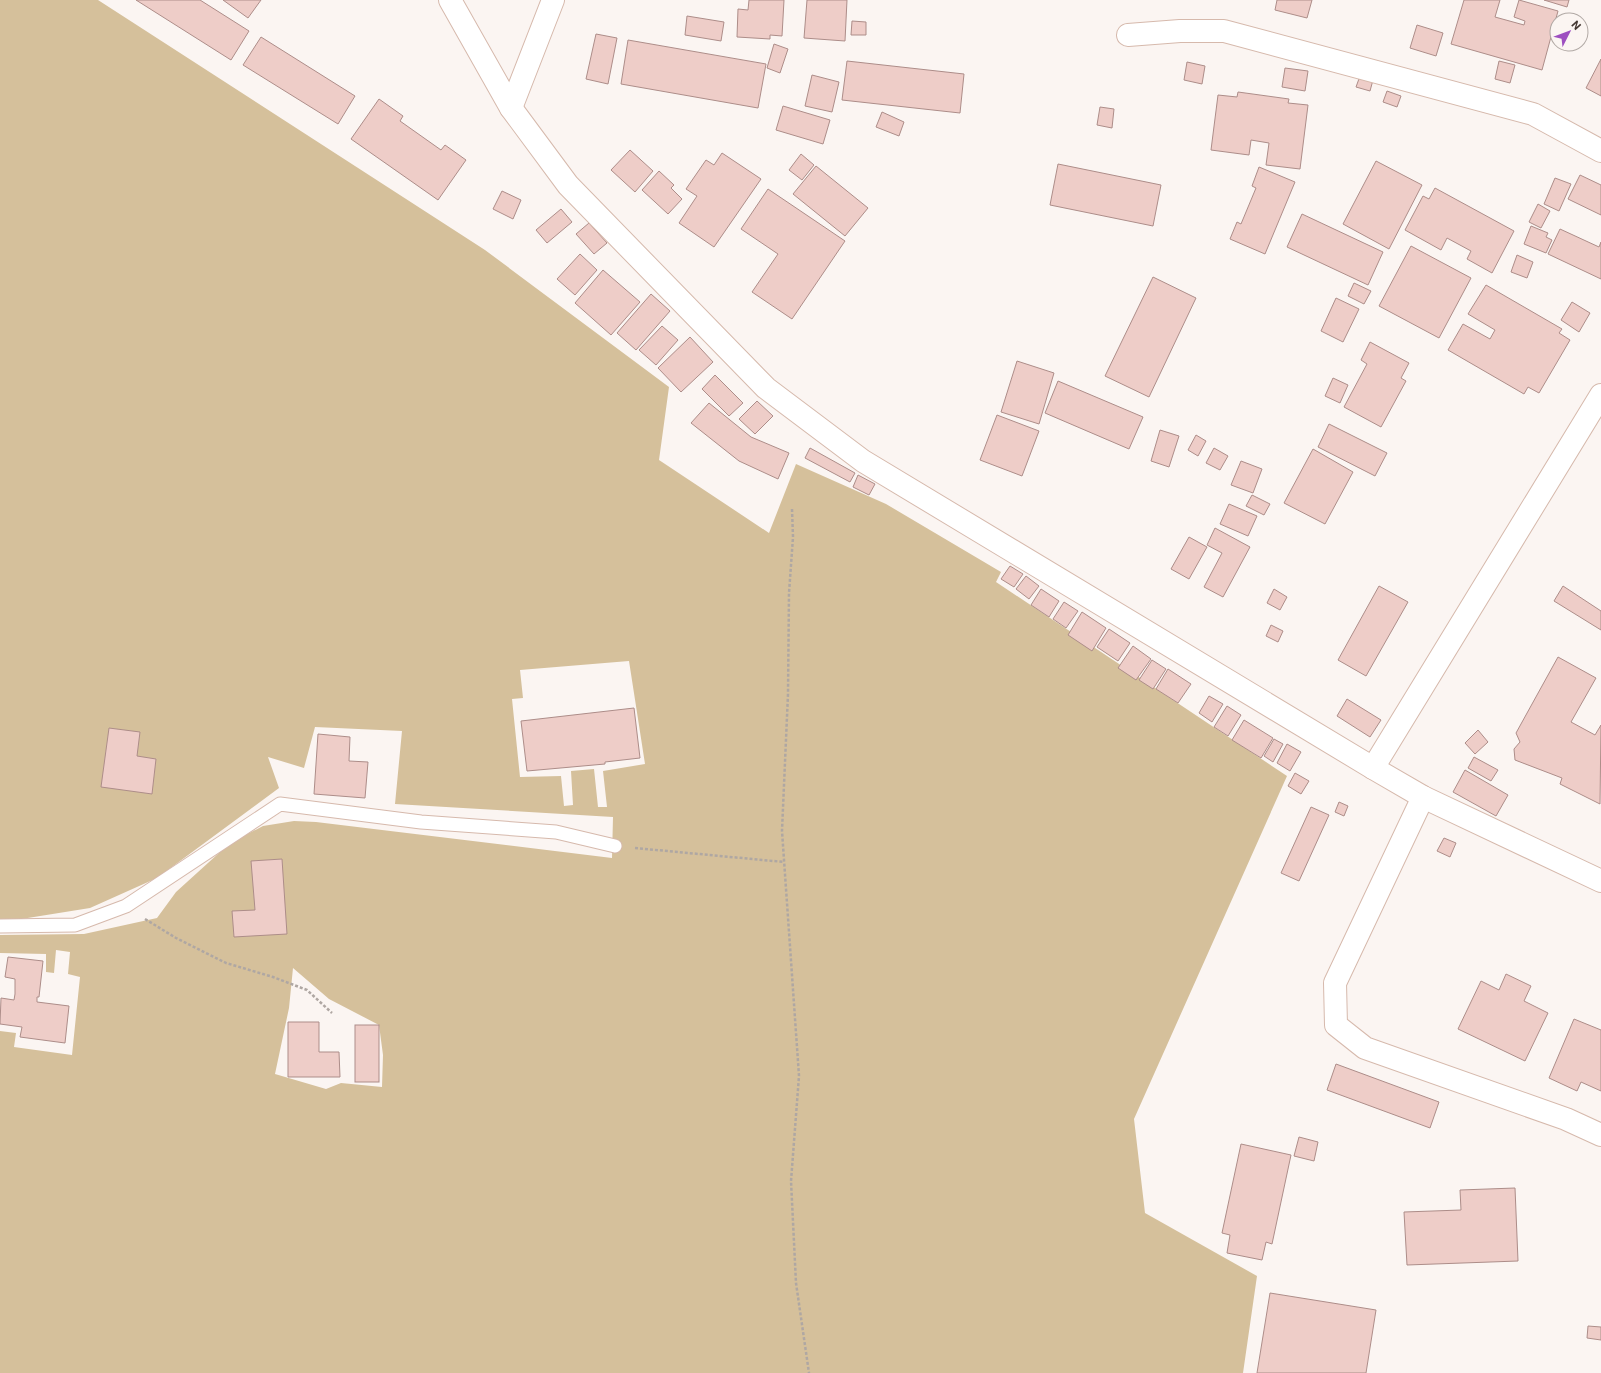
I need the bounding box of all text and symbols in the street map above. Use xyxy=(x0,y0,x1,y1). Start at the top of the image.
north arrow xyxy=(1549,12,1589,52)
text: N xyxy=(1569,18,1584,33)

